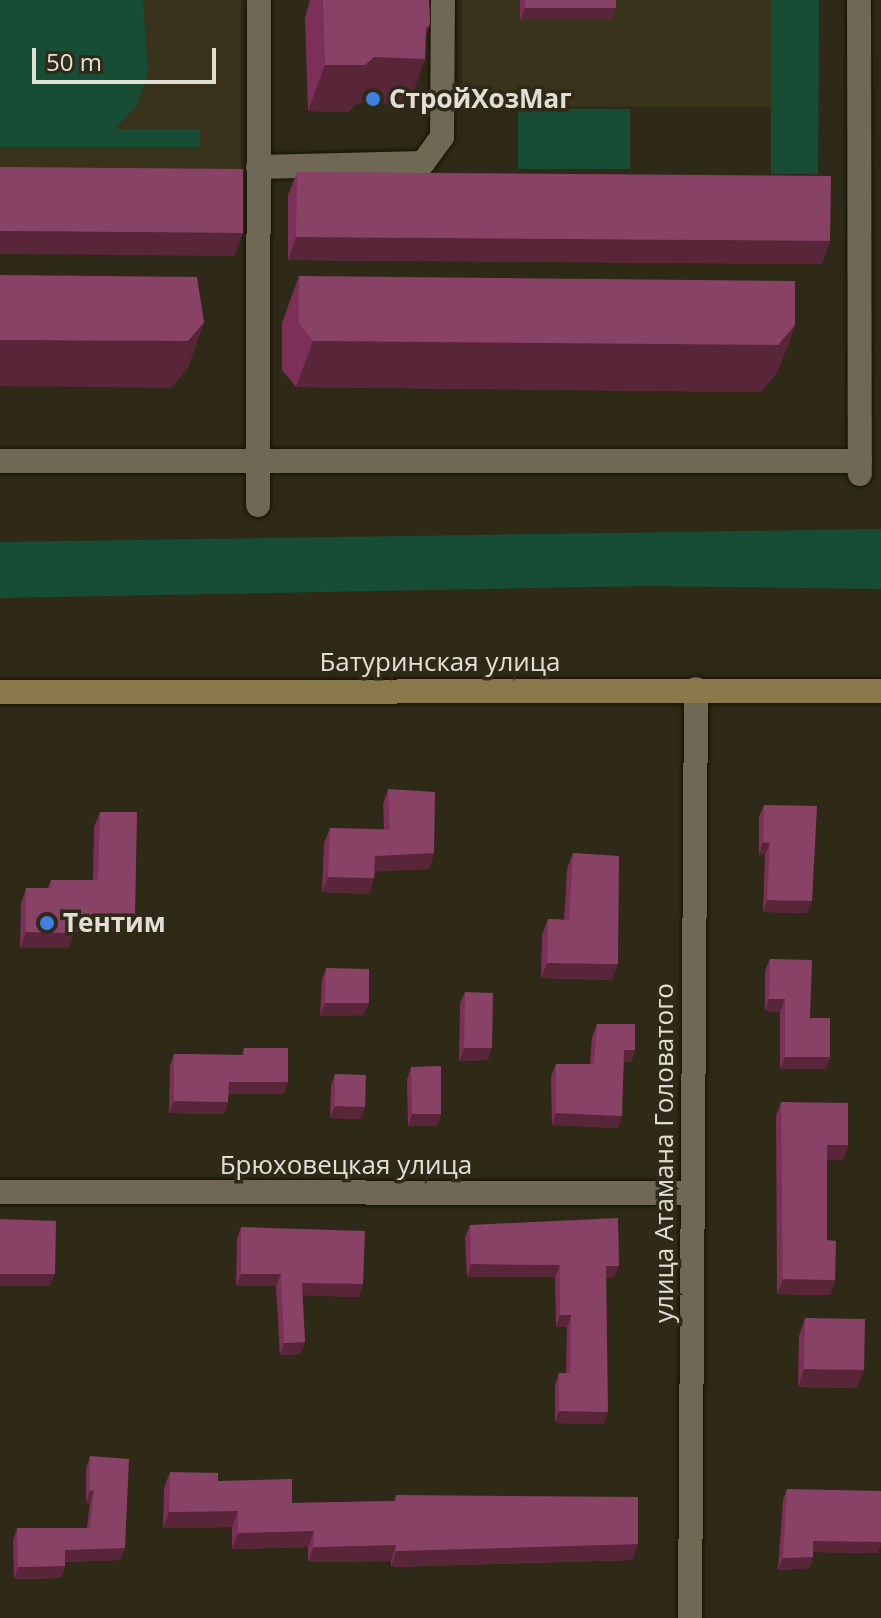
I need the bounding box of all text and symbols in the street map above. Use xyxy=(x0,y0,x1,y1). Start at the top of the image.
scale bar xyxy=(36,32,220,82)
text: 50 m xyxy=(46,45,102,78)
place label: СтройХозМаг xyxy=(389,83,572,115)
marker: СтройХозМаг xyxy=(364,90,382,108)
street label: Батуринская улица xyxy=(319,646,561,678)
place label: Тентим xyxy=(63,907,166,939)
marker: Тентим xyxy=(38,914,56,932)
street label: улица Атамана Головатого xyxy=(648,983,680,1323)
street label: Брюховецкая улица xyxy=(220,1149,472,1181)

